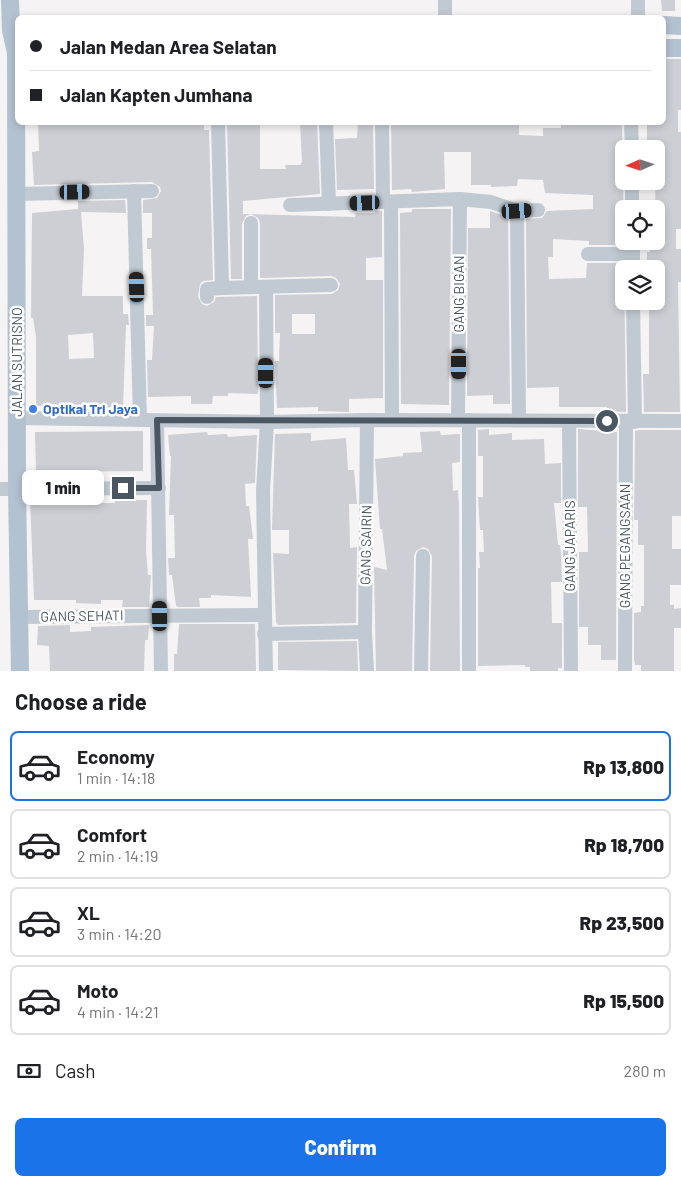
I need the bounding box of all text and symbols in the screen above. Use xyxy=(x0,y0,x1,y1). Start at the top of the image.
text: Jalan Medan Area Selatan xyxy=(60,35,277,58)
text: Jalan Kapten Jumhana xyxy=(60,83,252,106)
north arrow xyxy=(615,140,665,190)
map controls xyxy=(615,140,665,310)
car xyxy=(59,184,90,200)
car xyxy=(349,195,380,211)
button: locate xyxy=(615,200,665,250)
car xyxy=(501,203,532,219)
street label: GANG BIGAN xyxy=(450,256,467,332)
button: layers xyxy=(615,260,665,310)
car xyxy=(128,272,145,302)
street label: JALAN SUTRISNO xyxy=(8,307,25,417)
car xyxy=(451,349,466,379)
car xyxy=(258,358,273,388)
place label: Optikal Tri Jaya xyxy=(43,400,138,417)
marker: Optikal Tri Jaya xyxy=(27,403,39,415)
route start xyxy=(596,410,618,432)
callout: 1 min xyxy=(23,470,106,506)
route end xyxy=(112,477,134,499)
text: 1 min xyxy=(45,478,81,497)
street label: GANG PEGANGSAAN xyxy=(616,484,633,608)
street label: GANG JAPARIS xyxy=(561,500,578,592)
street label: GANG SAIRIN xyxy=(356,505,375,585)
car xyxy=(152,601,167,631)
street label: GANG SEHATI xyxy=(40,606,124,625)
text: Choose a ride xyxy=(15,688,147,714)
icon: car xyxy=(17,744,62,789)
text: Economy xyxy=(77,745,155,768)
text: Rp 13,800 xyxy=(583,755,664,778)
text: 1 min · 14:18 xyxy=(77,768,155,787)
icon: car xyxy=(17,822,62,867)
text: Comfort xyxy=(77,823,147,846)
text: Rp 18,700 xyxy=(584,833,664,856)
text: 2 min · 14:19 xyxy=(77,846,158,865)
icon: car xyxy=(17,900,62,945)
text: XL xyxy=(77,901,100,924)
text: Rp 23,500 xyxy=(580,911,664,934)
text: 3 min · 14:20 xyxy=(77,924,162,943)
icon: car xyxy=(17,978,62,1023)
text: Moto xyxy=(77,979,119,1002)
text: Rp 15,500 xyxy=(583,989,664,1012)
text: 4 min · 14:21 xyxy=(77,1002,159,1021)
icon: cash xyxy=(15,1057,43,1085)
text: Cash xyxy=(55,1059,96,1082)
text: 280 m xyxy=(624,1061,666,1080)
button: Confirm xyxy=(15,1118,666,1176)

